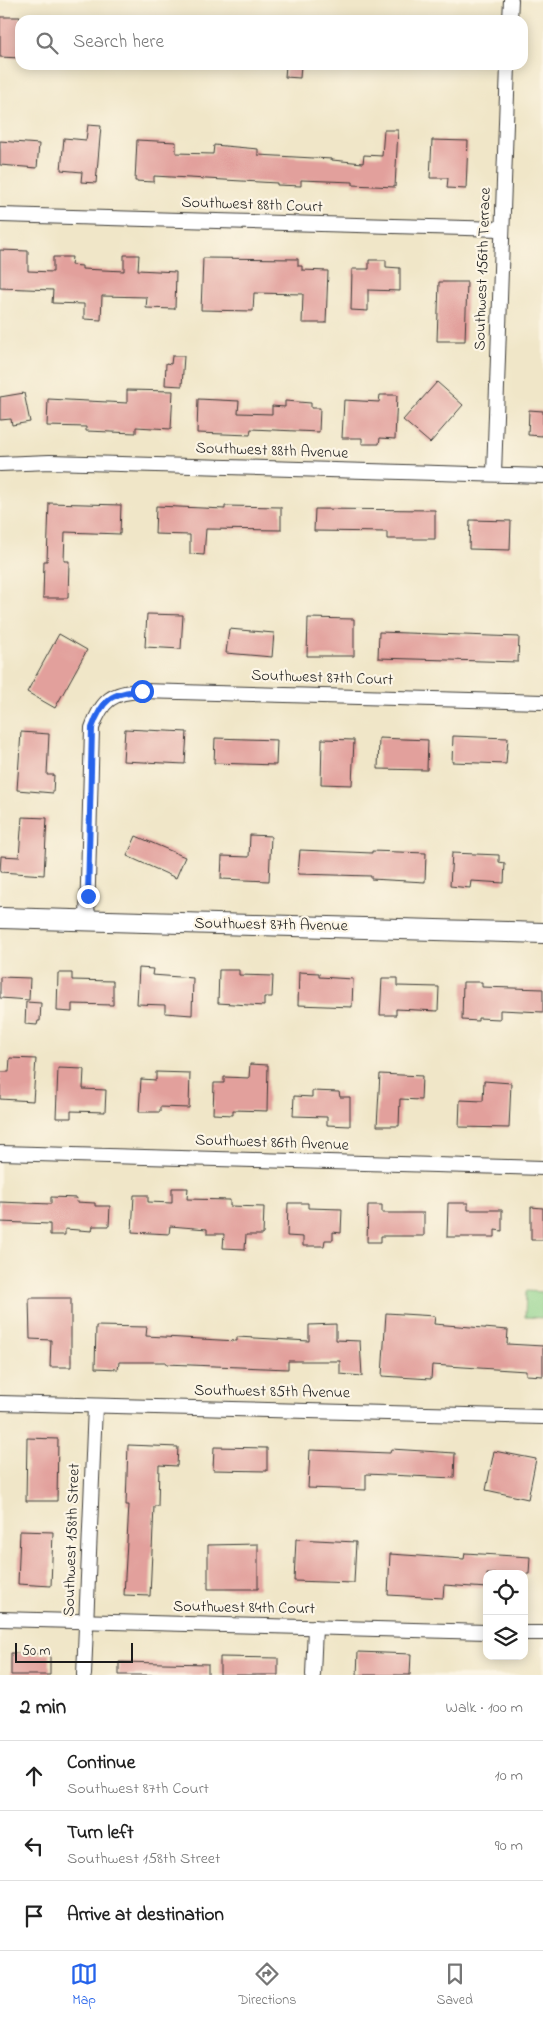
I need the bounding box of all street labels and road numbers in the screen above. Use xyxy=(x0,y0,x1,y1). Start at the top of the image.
street label: Southwest 156th Terrace xyxy=(468,186,498,351)
street label: Southwest 88th Court xyxy=(181,191,324,219)
street label: Southwest 88th Avenue xyxy=(195,436,350,466)
street label: Southwest 87th Court xyxy=(251,664,394,692)
street label: Southwest 87th Avenue xyxy=(194,912,349,938)
street label: Southwest 86th Avenue xyxy=(195,1128,350,1158)
street label: Southwest 85th Avenue xyxy=(194,1379,351,1405)
street label: Southwest 158th Street xyxy=(57,1462,87,1617)
street label: Southwest 84th Court xyxy=(173,1595,316,1621)

